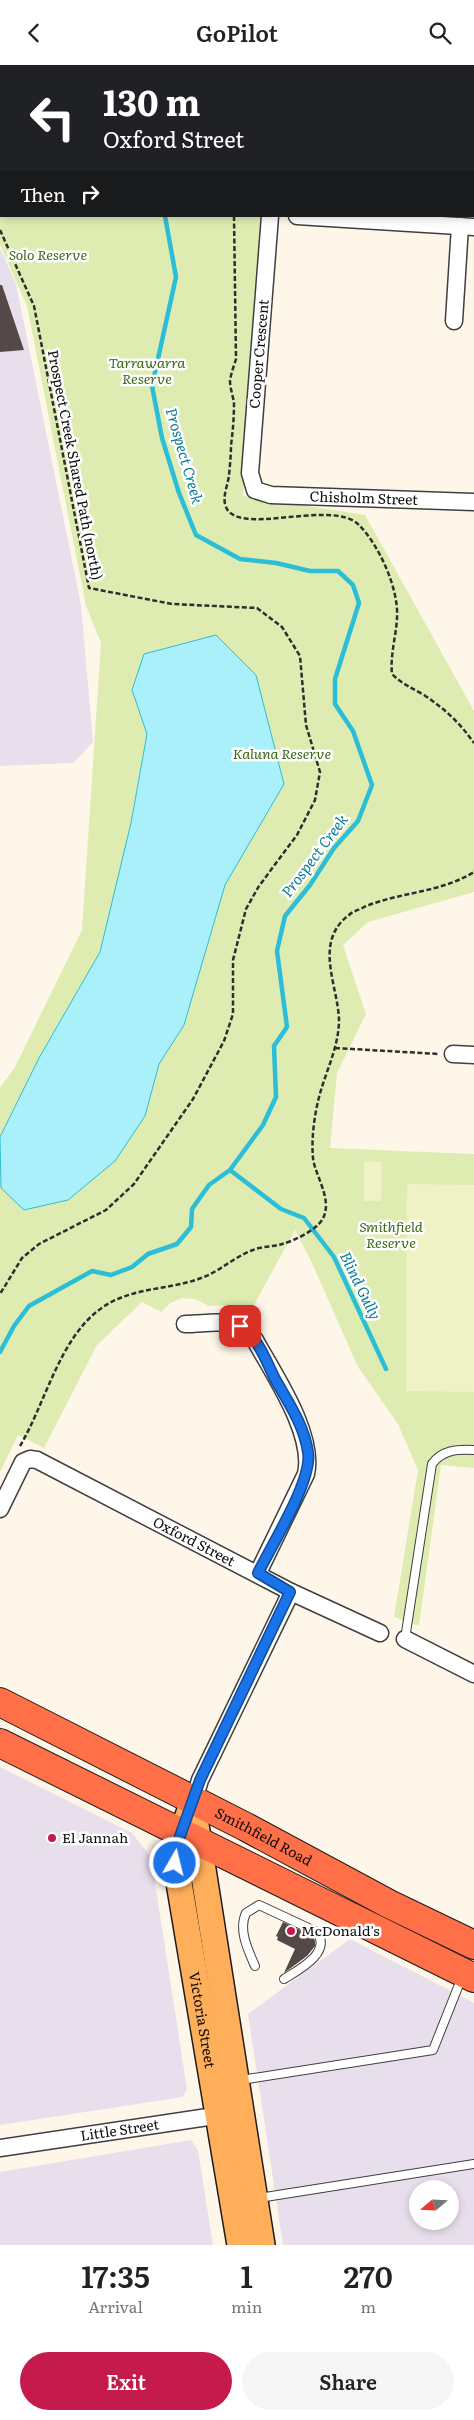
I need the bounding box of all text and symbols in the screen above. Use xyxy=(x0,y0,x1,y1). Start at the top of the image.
text: GoPilot xyxy=(196,16,278,49)
icon: back xyxy=(20,19,48,47)
icon: search xyxy=(426,19,454,47)
text: 130 m xyxy=(103,75,200,127)
icon: left xyxy=(20,85,85,150)
text: Oxford Street xyxy=(103,122,244,155)
text: Then xyxy=(20,180,66,208)
icon: right xyxy=(76,180,104,208)
park label: Solo Reserve xyxy=(9,244,87,264)
street label: Cooper Crescent xyxy=(243,298,273,409)
street label: Prospect Creek Shared Path (north) xyxy=(44,348,108,582)
park label: Tarrawarra Reserve xyxy=(109,352,185,388)
water label: Prospect Creek xyxy=(161,405,210,507)
street label: Chisholm Street xyxy=(309,485,419,509)
park label: Kaluna Reserve xyxy=(233,743,331,763)
water label: Prospect Creek xyxy=(275,808,353,902)
park label: Smithfield Reserve xyxy=(359,1216,423,1252)
water label: Blind Gully xyxy=(335,1247,388,1323)
pin xyxy=(219,1305,261,1347)
icon: arrive xyxy=(226,1312,254,1340)
street label: Oxford Street xyxy=(150,1511,239,1570)
street label: Smithfield Road xyxy=(212,1802,316,1870)
place label: El Jannah xyxy=(62,1827,128,1847)
marker: El Jannah xyxy=(46,1832,58,1844)
position arrow xyxy=(148,1836,200,1888)
place label: McDonald's xyxy=(301,1920,380,1940)
marker: McDonald's xyxy=(285,1925,297,1937)
street label: Victoria Street xyxy=(185,1970,221,2070)
street label: Little Street xyxy=(79,2113,161,2145)
north arrow xyxy=(409,2180,459,2230)
map controls xyxy=(409,2180,459,2230)
text: 17:35 xyxy=(81,2253,150,2297)
text: 1 xyxy=(241,2253,253,2297)
text: 270 xyxy=(344,2253,393,2297)
text: Arrival xyxy=(88,2294,143,2318)
text: min xyxy=(231,2294,262,2318)
text: m xyxy=(360,2294,376,2318)
button: Exit xyxy=(20,2352,232,2410)
button: Share xyxy=(242,2352,454,2410)

